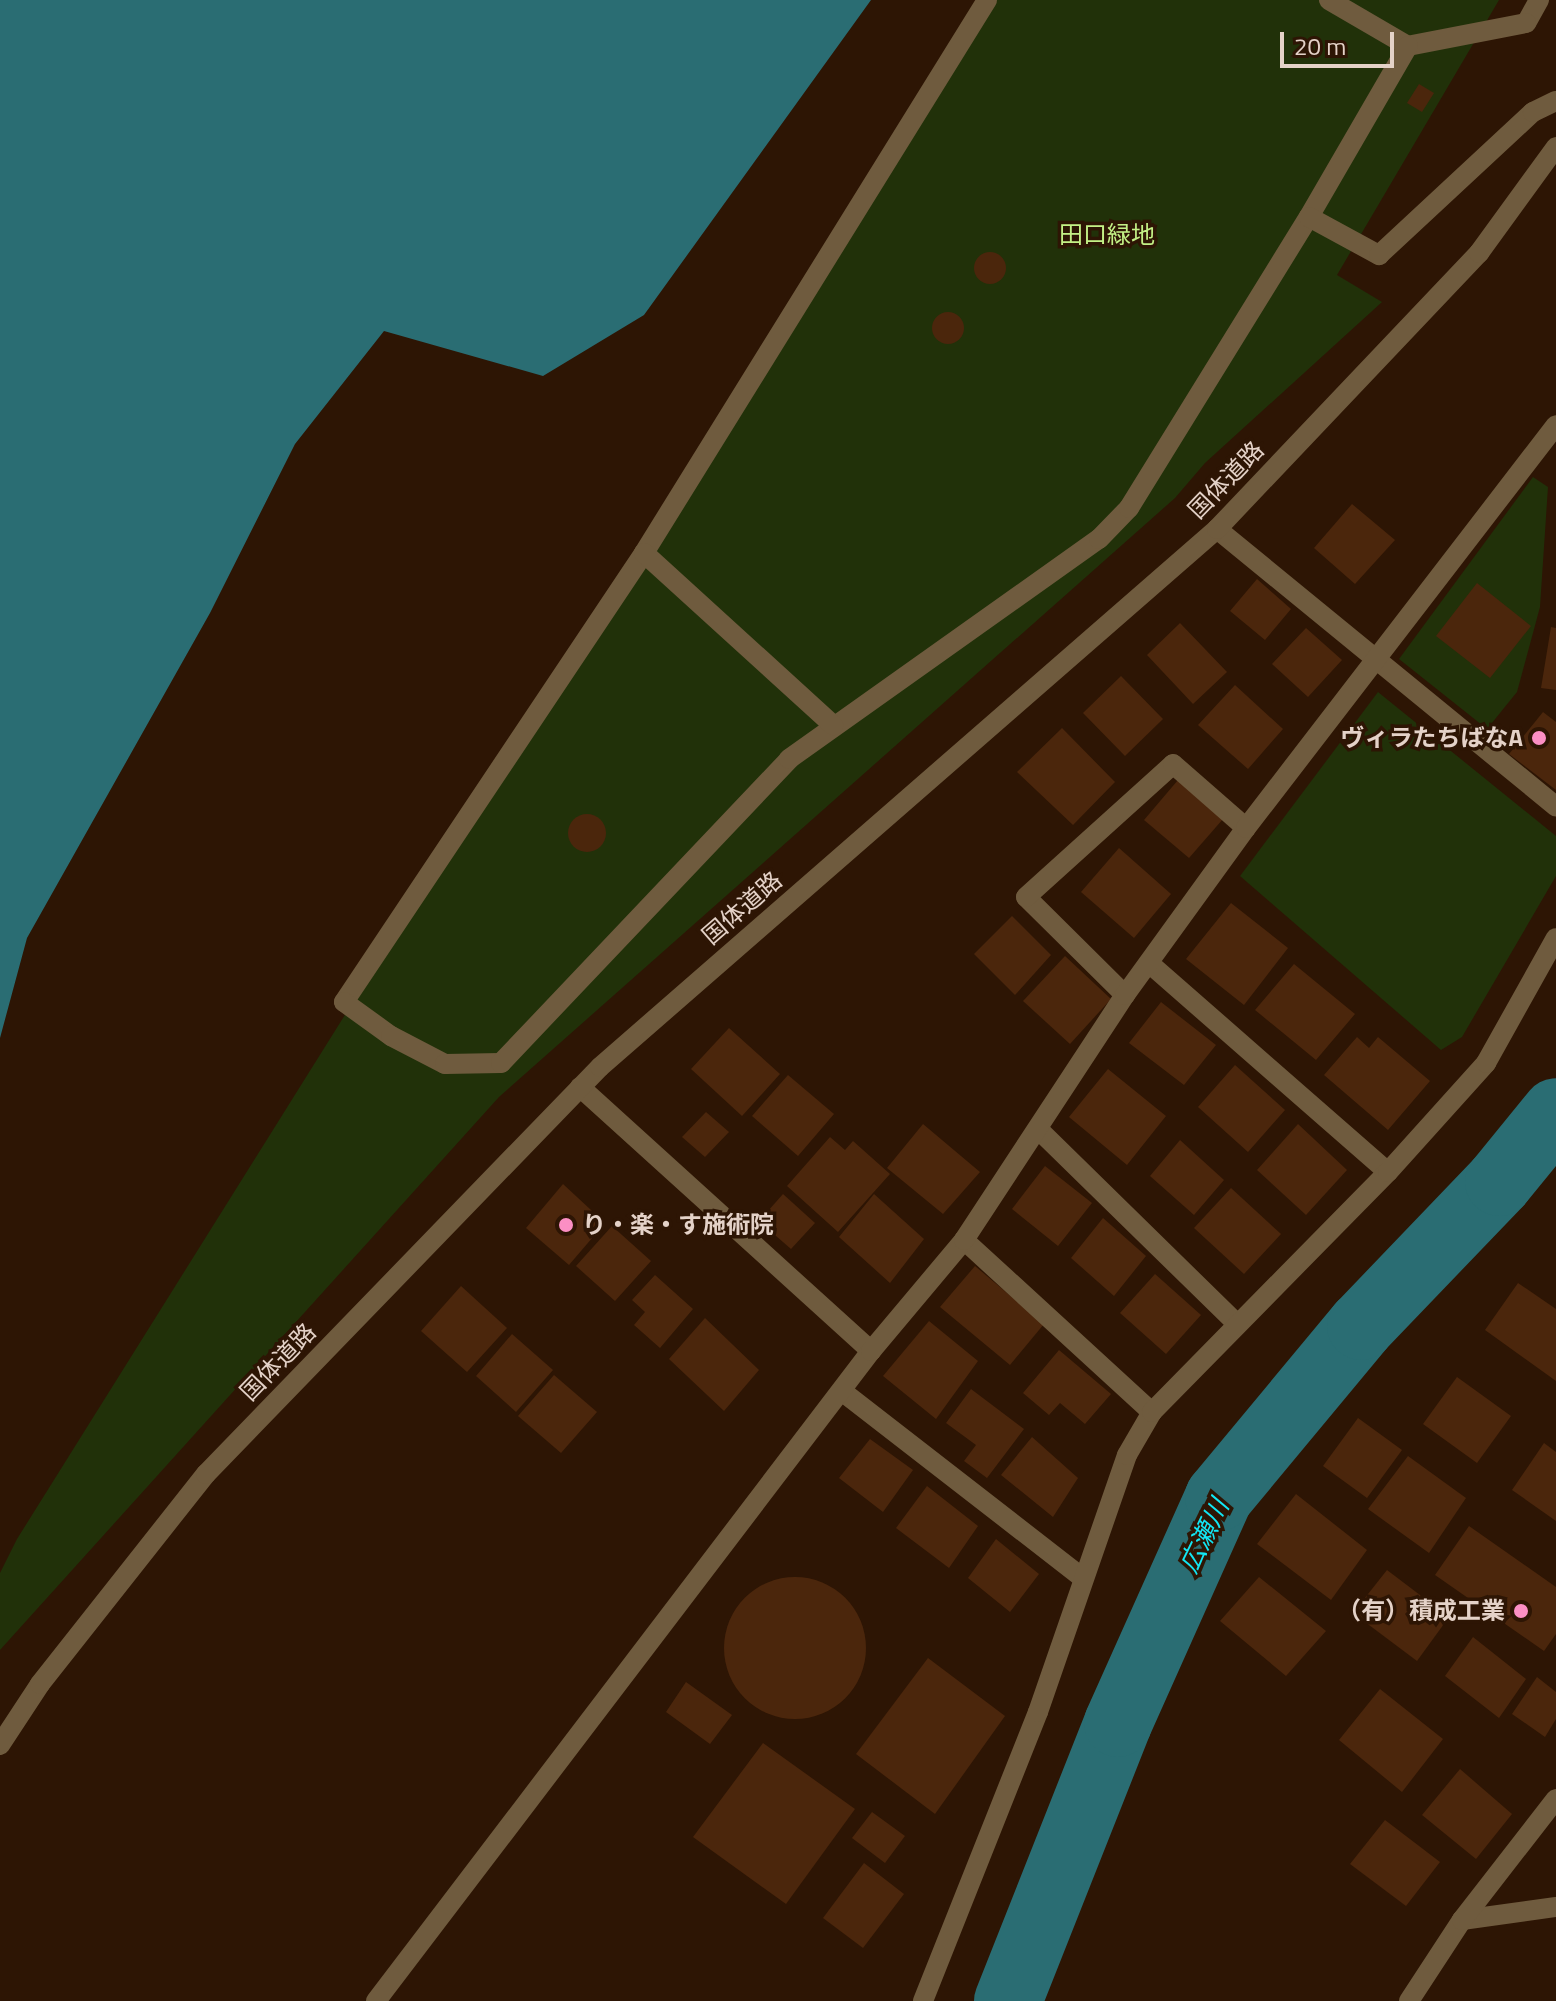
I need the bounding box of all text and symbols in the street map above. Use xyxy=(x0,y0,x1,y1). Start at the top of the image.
scale bar xyxy=(1284,16,1398,66)
text: 20 m xyxy=(1294,28,1346,64)
park label: 田口緑地 xyxy=(1059,221,1155,249)
street label: 国体道路 xyxy=(1182,435,1270,525)
place label: ヴィラたちばなA xyxy=(1341,724,1523,752)
marker: ヴィラたちばなA xyxy=(1530,729,1548,747)
street label: 国体道路 xyxy=(696,866,788,950)
place label: り・楽・す施術院 xyxy=(582,1211,774,1239)
marker: り・楽・す施術院 xyxy=(557,1216,575,1234)
street label: 国体道路 xyxy=(234,1317,322,1407)
water label: 広瀬川 xyxy=(1173,1494,1235,1578)
place label: （有）積成工業 xyxy=(1337,1597,1505,1625)
marker: （有）積成工業 xyxy=(1512,1602,1530,1620)

